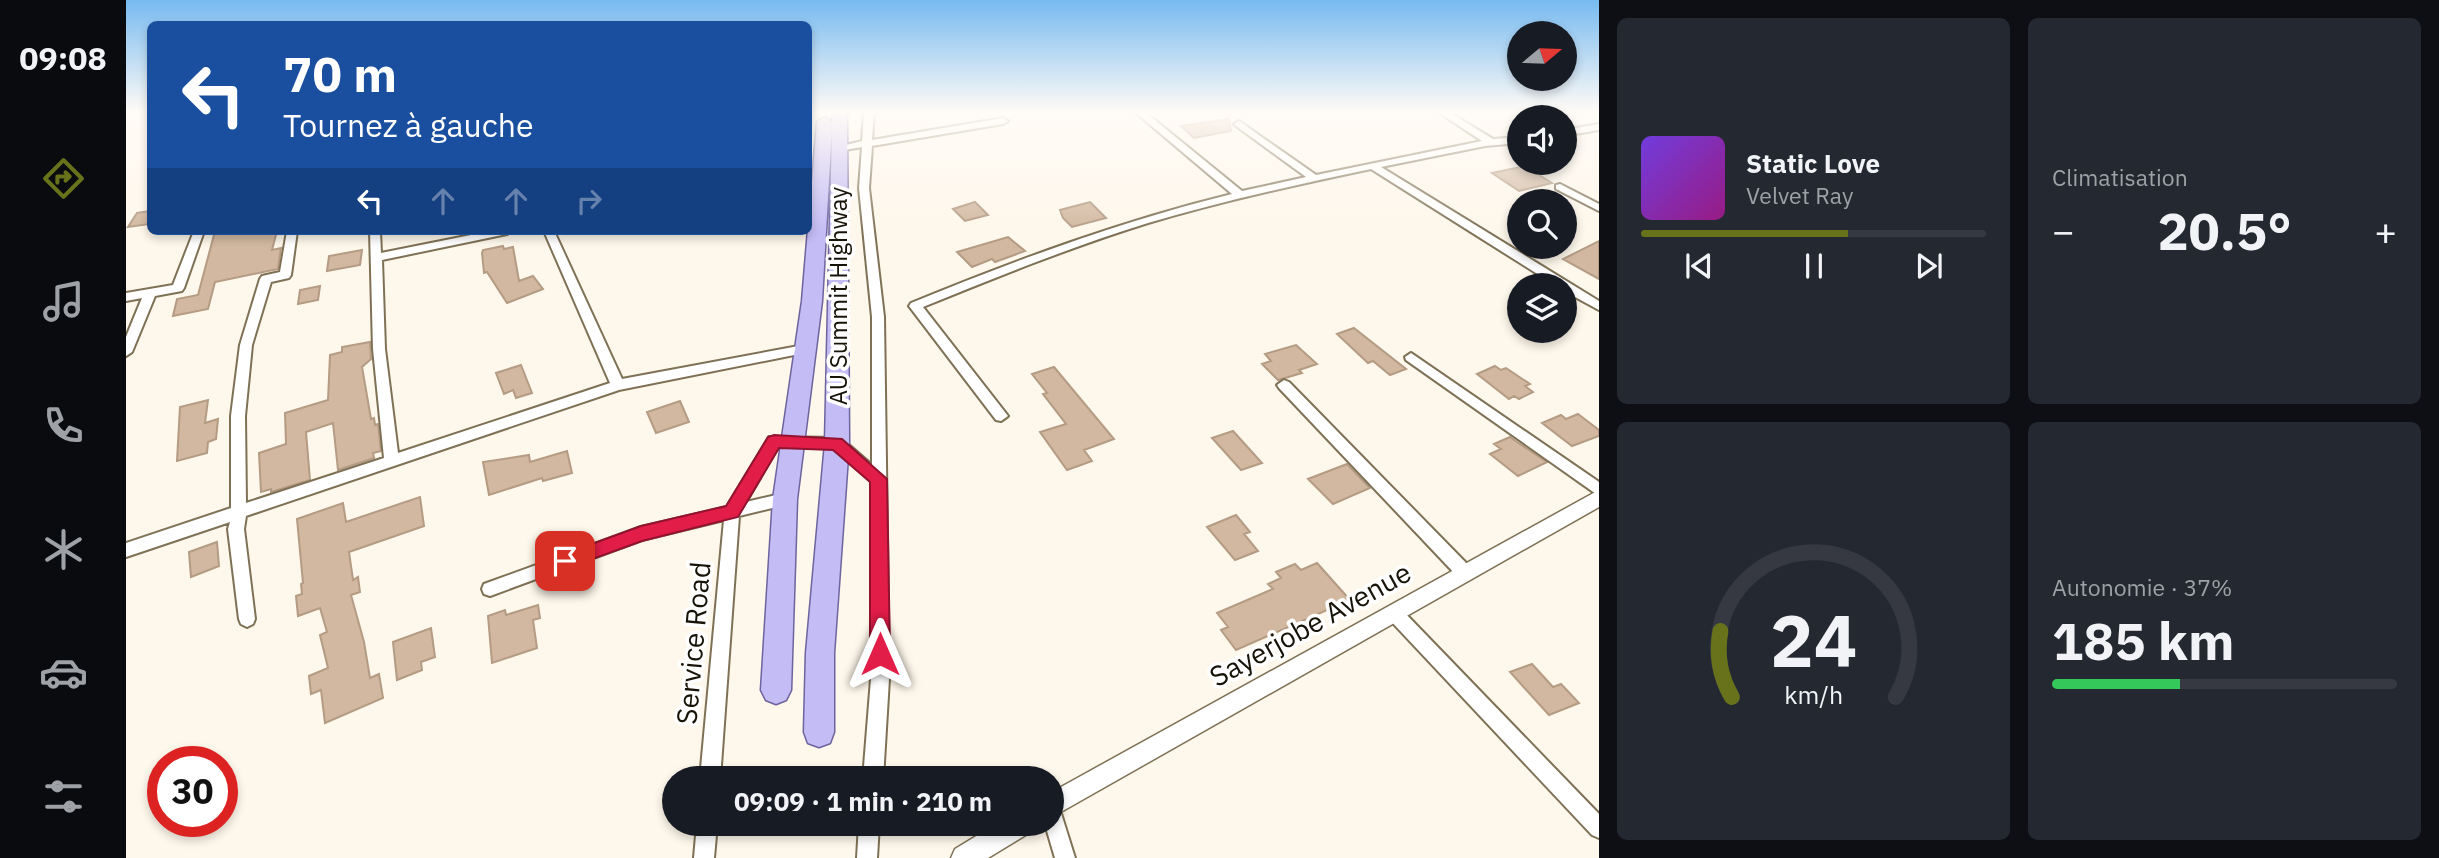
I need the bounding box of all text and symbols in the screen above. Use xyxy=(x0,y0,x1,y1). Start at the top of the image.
north arrow xyxy=(1507,21,1577,91)
map controls xyxy=(1507,21,1577,343)
text: 09:08 xyxy=(19,37,107,79)
text: 70 m xyxy=(283,42,397,105)
icon: left xyxy=(168,49,259,140)
text: Tournez à gauche xyxy=(283,104,534,146)
button: sound xyxy=(1507,105,1577,175)
text: Static Love xyxy=(1746,146,1880,180)
icon: directions xyxy=(39,154,88,203)
text: Climatisation xyxy=(2052,162,2188,192)
text: Velvet Ray xyxy=(1746,180,1853,210)
icon: left xyxy=(351,182,389,220)
icon: ahead xyxy=(424,182,462,220)
icon: ahead xyxy=(497,182,535,220)
icon: right xyxy=(570,182,608,220)
street label: AU Summit Highway xyxy=(822,187,854,405)
button: search xyxy=(1507,189,1577,259)
text: 20.5° xyxy=(2157,197,2292,264)
text: − xyxy=(2052,206,2075,255)
text: + xyxy=(2374,206,2397,255)
icon: previous xyxy=(1680,247,1718,285)
icon: pause xyxy=(1795,247,1833,285)
icon: next xyxy=(1910,247,1948,285)
button: layers xyxy=(1507,273,1577,343)
icon: music xyxy=(39,277,88,326)
icon: phone xyxy=(39,401,88,450)
icon: climate xyxy=(39,525,88,574)
pin xyxy=(535,531,595,591)
icon: arrive xyxy=(546,542,584,580)
street label: Sayerjobe Avenue xyxy=(1203,553,1417,695)
street label: Service Road xyxy=(667,560,719,726)
text: Autonomie · 37% xyxy=(2052,572,2232,602)
text: 24 xyxy=(1770,592,1857,687)
text: 185 km xyxy=(2052,607,2234,674)
position arrow xyxy=(843,617,917,691)
icon: car xyxy=(39,648,88,697)
text: km/h xyxy=(1784,678,1843,711)
speed limit sign: 30 xyxy=(147,746,238,837)
icon: filters xyxy=(39,772,88,821)
text: 09:09 · 1 min · 210 m xyxy=(734,784,992,818)

